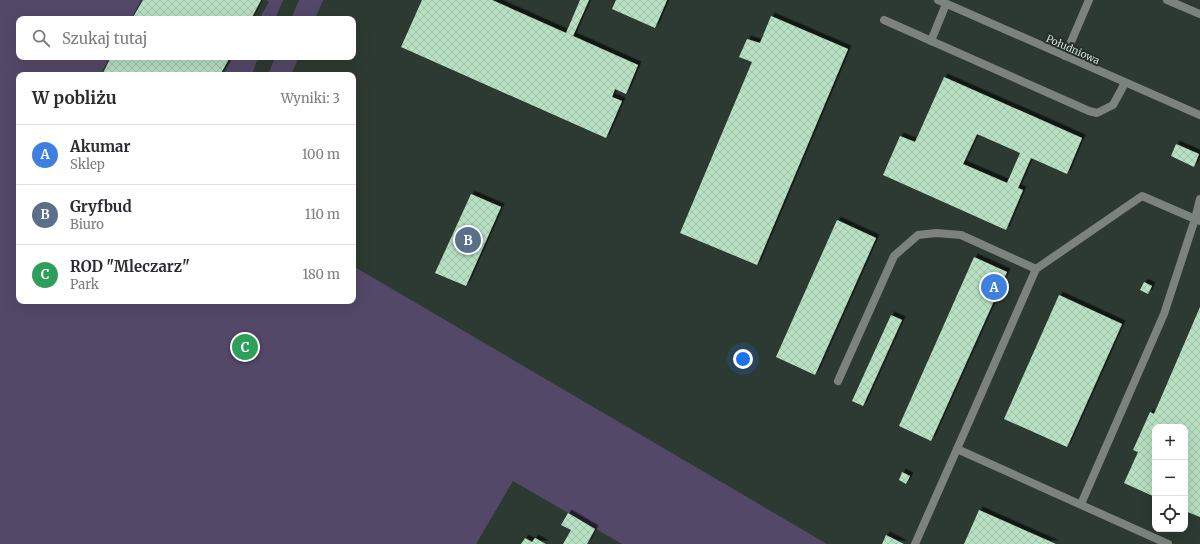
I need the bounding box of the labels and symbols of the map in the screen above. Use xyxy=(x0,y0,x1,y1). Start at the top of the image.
street label: Południowa xyxy=(1044,32,1102,67)
pin: B xyxy=(455,225,481,255)
pin: A xyxy=(981,272,1007,302)
pin: C xyxy=(232,332,258,362)
your location xyxy=(733,349,753,369)

